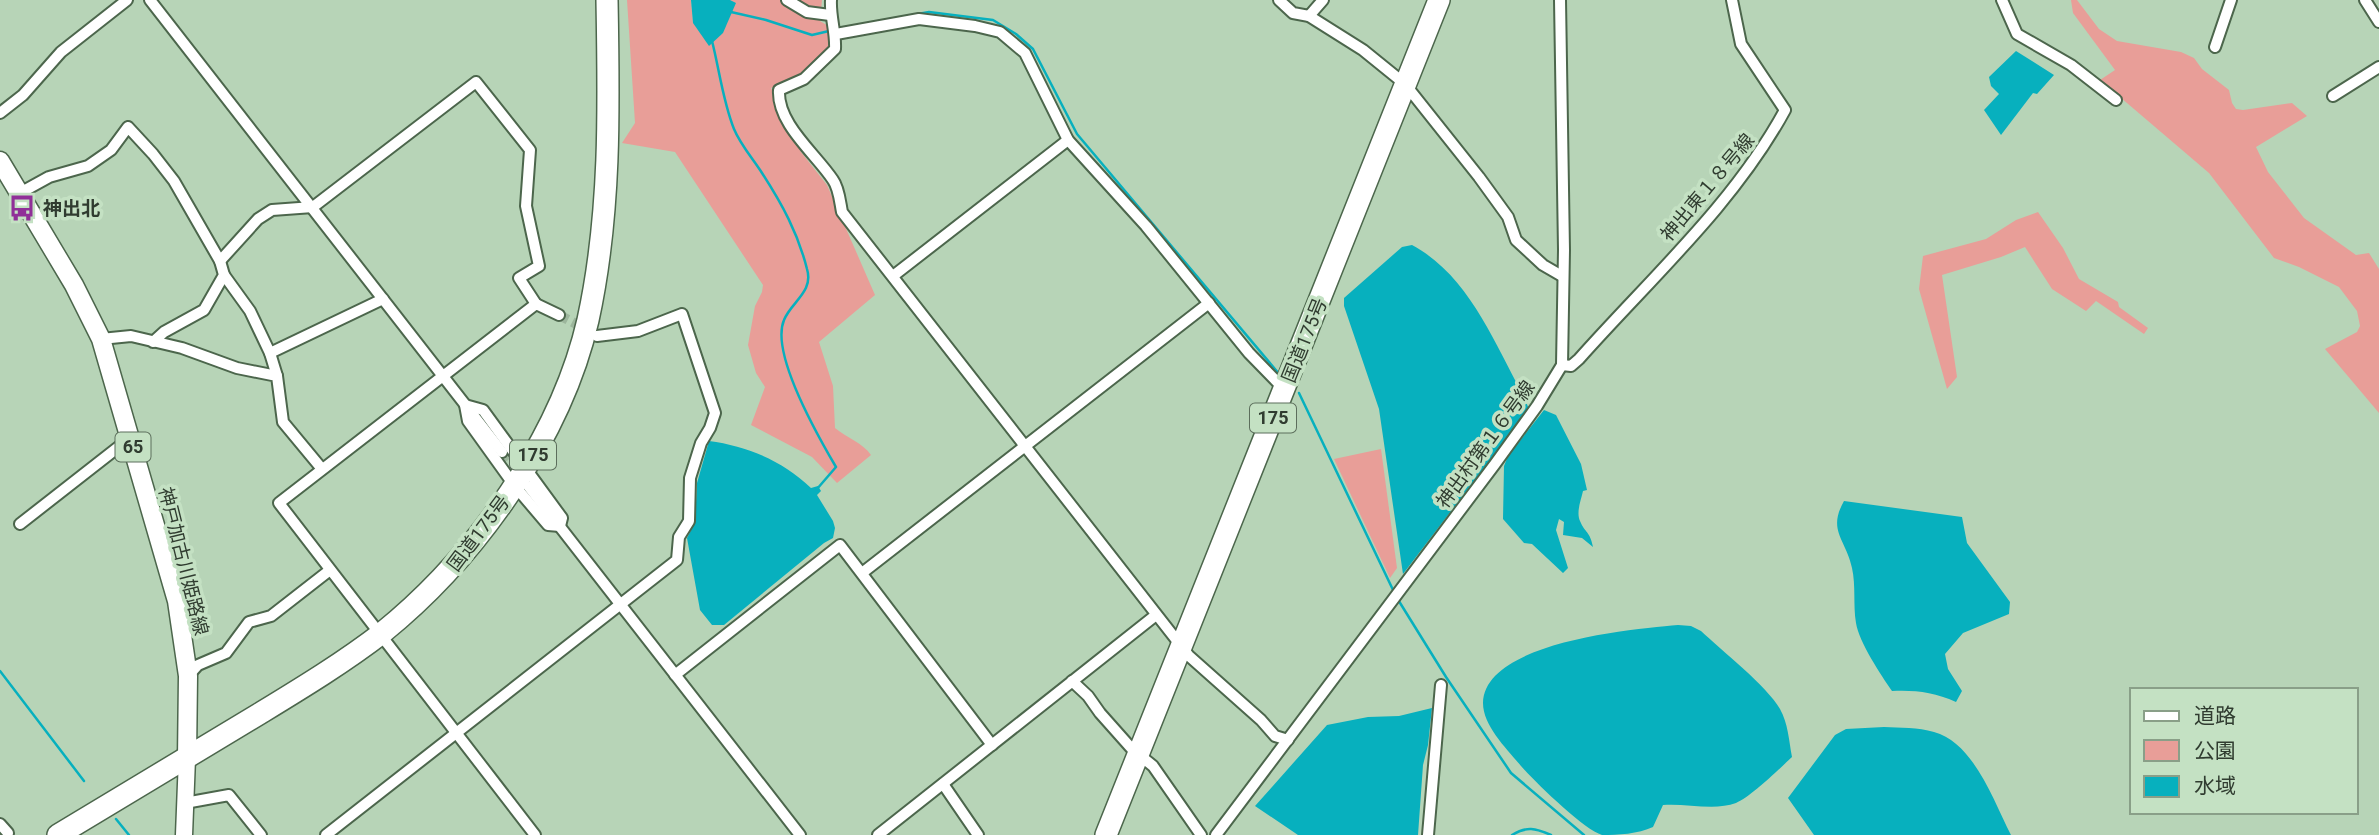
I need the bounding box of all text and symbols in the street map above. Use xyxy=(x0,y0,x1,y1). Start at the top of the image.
street label: 神出東１８号線 xyxy=(1656,129,1759,246)
bus stop icon: 神出北 xyxy=(7,193,37,223)
place label: 神出北 xyxy=(43,197,100,220)
street label: 国道175号 xyxy=(1277,295,1332,386)
street label: 神出村第１６号線 xyxy=(1431,376,1539,513)
road number: 175 xyxy=(1250,404,1296,432)
road number: 65 xyxy=(116,432,150,462)
road number: 175 xyxy=(510,440,556,470)
street label: 神戸加古川姫路線 xyxy=(154,485,213,638)
street label: 国道175号 xyxy=(442,491,514,576)
legend xyxy=(2130,688,2358,814)
text: 道路 xyxy=(2194,704,2236,728)
text: 公園 xyxy=(2194,739,2236,763)
text: 水域 xyxy=(2194,774,2236,798)

